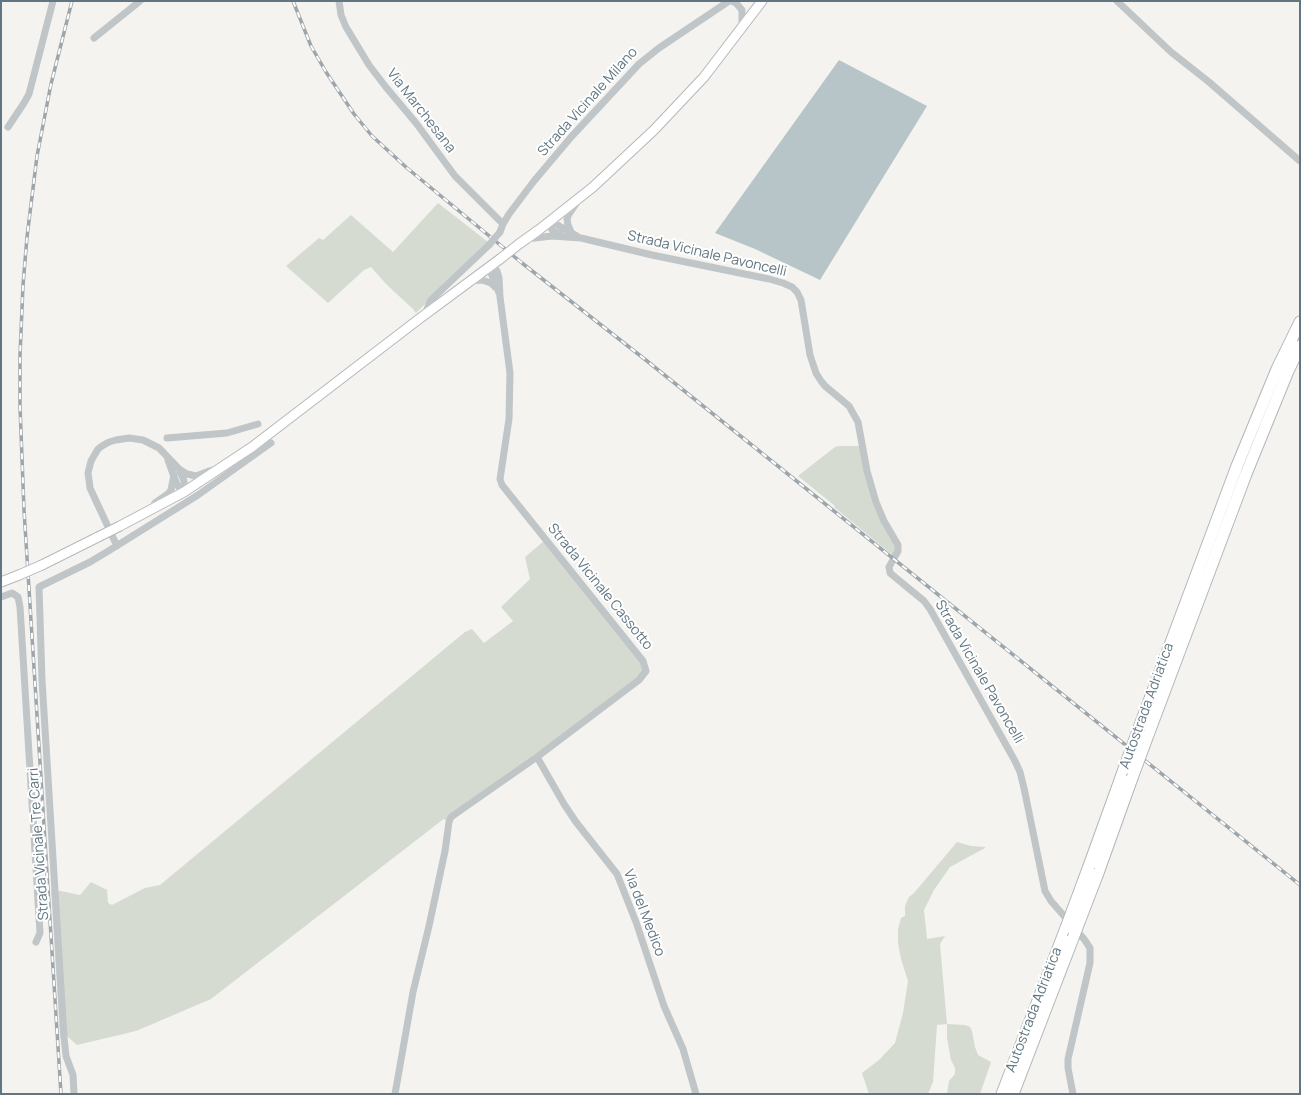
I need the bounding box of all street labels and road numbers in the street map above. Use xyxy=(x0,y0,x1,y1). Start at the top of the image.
street label: Strada Vicinale Milano xyxy=(535,44,641,160)
street label: Via Marchesana xyxy=(383,66,459,156)
street label: Strada Vicinale Pavoncelli xyxy=(626,228,788,280)
street label: Strada Vicinale Cassotto xyxy=(544,520,656,654)
street label: Strada Vicinale Pavoncelli xyxy=(931,597,1027,747)
street label: Autostrada Adriatica xyxy=(1116,641,1178,771)
street label: Strada Vicinale Tre Carri xyxy=(25,767,53,921)
street label: Via del Medico xyxy=(620,867,668,959)
street label: Autostrada Adriatica xyxy=(1002,945,1066,1075)

